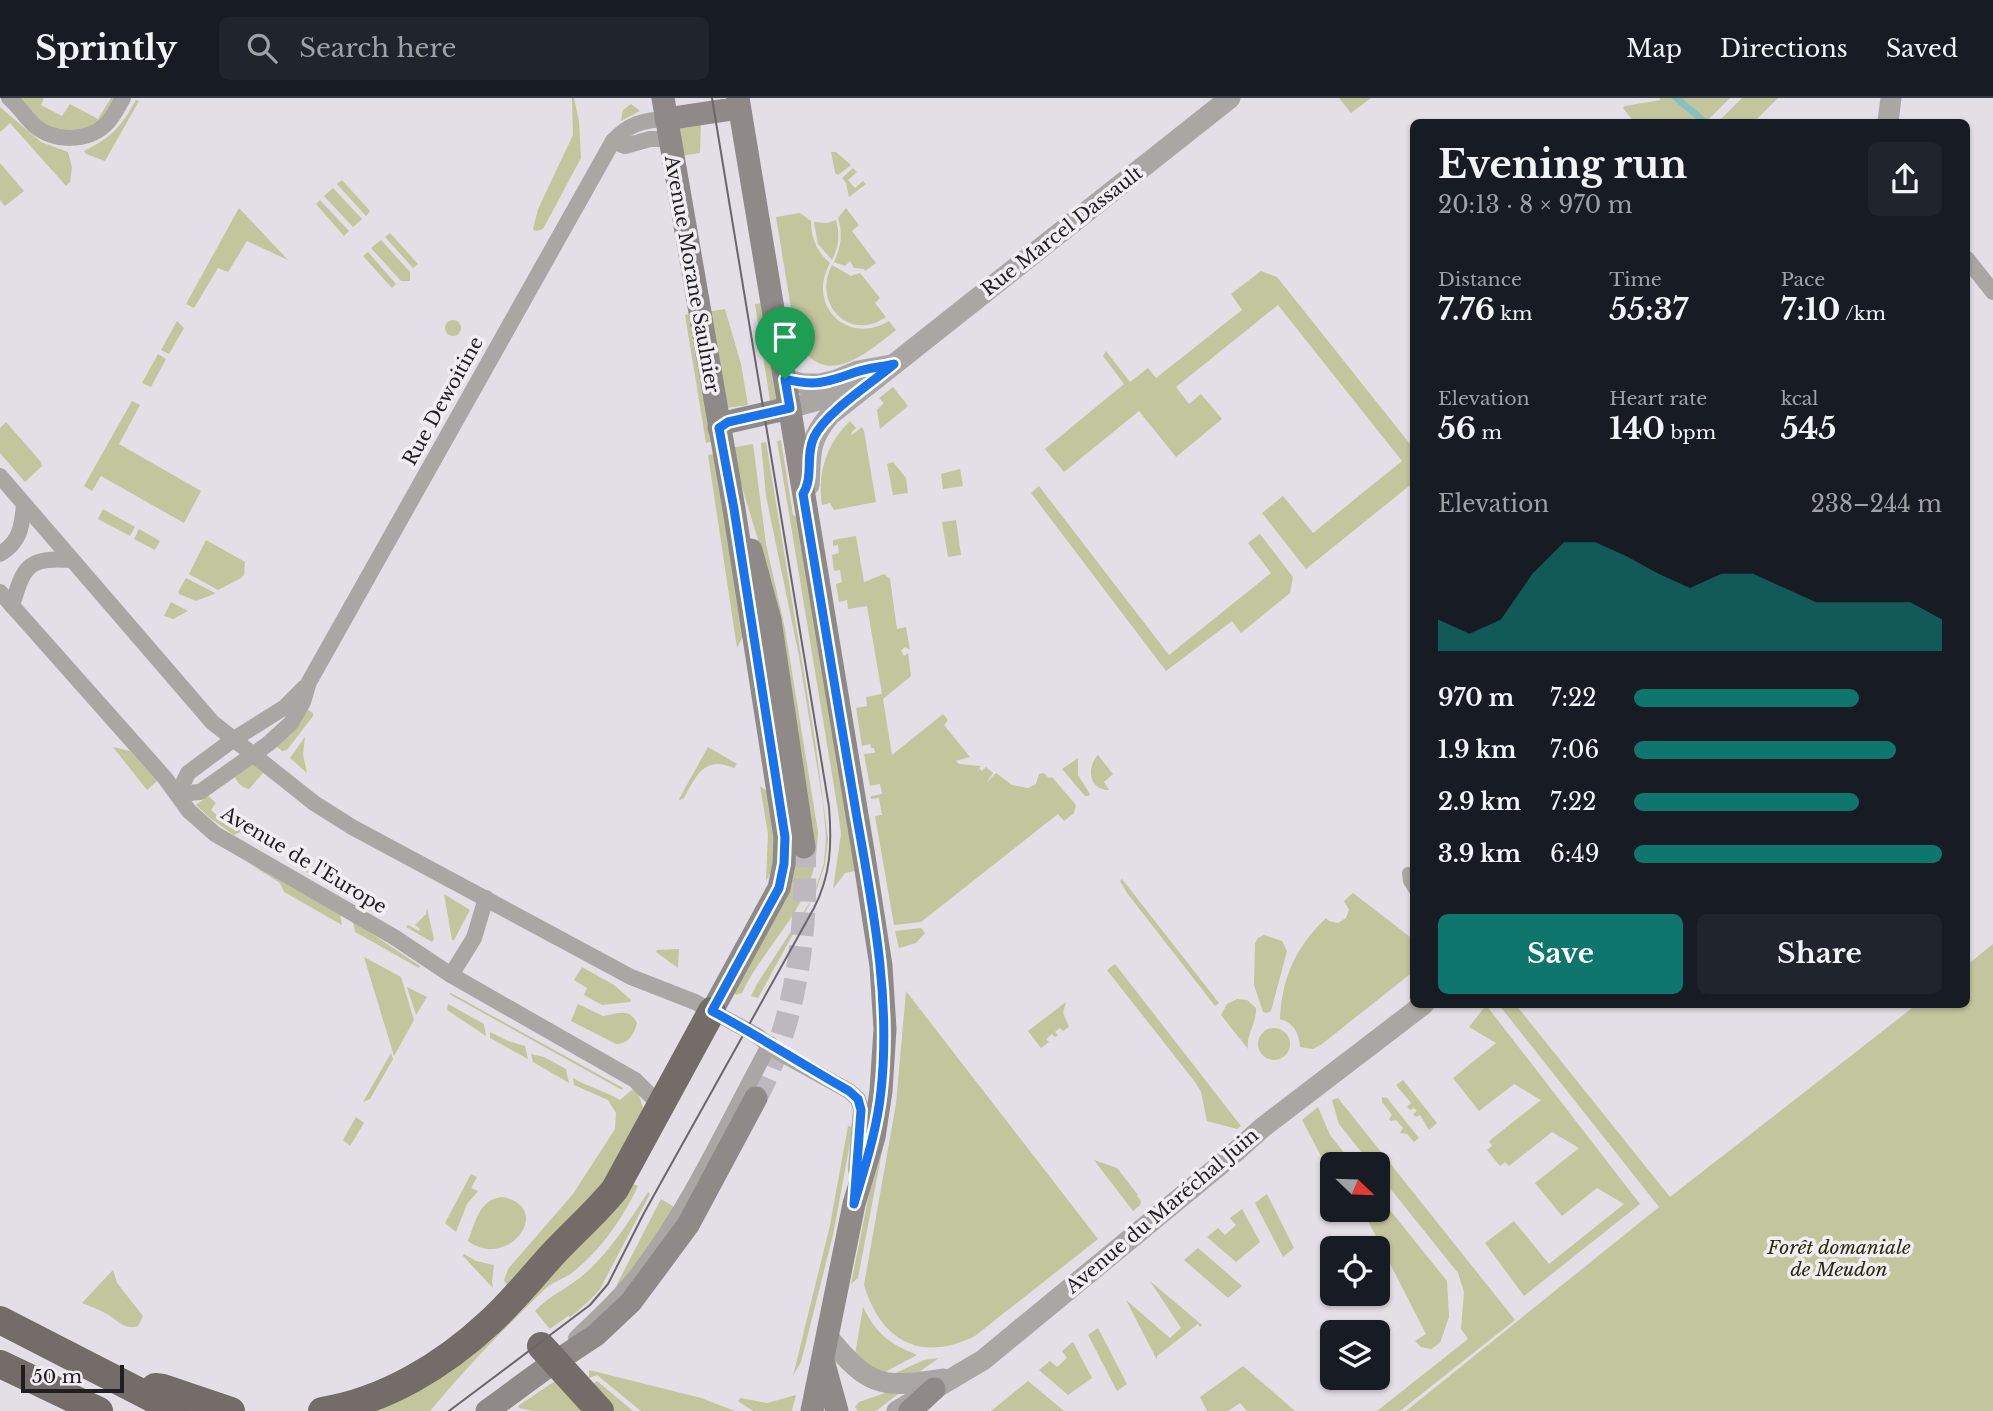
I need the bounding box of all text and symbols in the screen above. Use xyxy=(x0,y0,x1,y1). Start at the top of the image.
search box xyxy=(219,17,709,80)
text: Sprintly xyxy=(35,28,177,69)
icon: search xyxy=(243,29,281,67)
text: Search here xyxy=(299,32,456,64)
text: Map xyxy=(1626,34,1682,63)
text: Directions xyxy=(1720,34,1848,63)
text: Saved xyxy=(1886,34,1958,63)
text: Evening run xyxy=(1438,141,1687,188)
button: share xyxy=(1868,142,1942,216)
street label: Avenue Morane Saulnier xyxy=(660,153,724,394)
street label: Rue Marcel Dassault xyxy=(977,161,1148,301)
text: 20:13 · 8 × 970 m xyxy=(1438,191,1632,219)
text: Distance xyxy=(1438,268,1522,291)
text: Time xyxy=(1609,268,1662,291)
text: Pace xyxy=(1781,268,1825,291)
text: 7.76 xyxy=(1438,291,1495,328)
text: 55:37 xyxy=(1609,291,1688,328)
text: 7:10 xyxy=(1781,291,1840,328)
text: km xyxy=(1495,302,1532,325)
text: /km xyxy=(1840,302,1886,325)
pin xyxy=(755,307,815,379)
icon: arrive xyxy=(766,318,804,356)
street label: Rue Dewoitine xyxy=(398,332,488,470)
text: Elevation xyxy=(1438,387,1530,410)
text: Heart rate xyxy=(1609,387,1707,410)
text: kcal xyxy=(1781,387,1819,410)
text: 56 xyxy=(1438,410,1476,447)
text: 140 xyxy=(1609,410,1665,447)
text: 545 xyxy=(1781,410,1836,447)
text: m xyxy=(1476,421,1502,444)
text: bpm xyxy=(1665,421,1716,444)
text: Elevation xyxy=(1438,490,1549,518)
text: 238–244 m xyxy=(1811,490,1942,518)
text: 970 m xyxy=(1438,684,1514,712)
text: 7:22 xyxy=(1550,684,1596,712)
text: 1.9 km xyxy=(1438,736,1516,764)
text: 7:06 xyxy=(1550,736,1599,764)
text: 2.9 km xyxy=(1438,788,1521,816)
text: 7:22 xyxy=(1550,788,1596,816)
street label: Avenue de l'Europe xyxy=(216,801,391,918)
text: 3.9 km xyxy=(1438,840,1521,868)
text: 6:49 xyxy=(1550,840,1600,868)
button: Save xyxy=(1438,914,1683,994)
button: Share xyxy=(1697,914,1942,994)
street label: Avenue du Maréchal Juin xyxy=(1060,1124,1263,1299)
north arrow xyxy=(1320,1152,1390,1222)
map controls xyxy=(1320,1152,1390,1390)
button: locate xyxy=(1320,1236,1390,1306)
park label: Forêt domaniale de Meudon xyxy=(1766,1236,1911,1281)
button: layers xyxy=(1320,1320,1390,1390)
scale bar xyxy=(21,1362,124,1394)
text: 50 m xyxy=(32,1365,82,1388)

